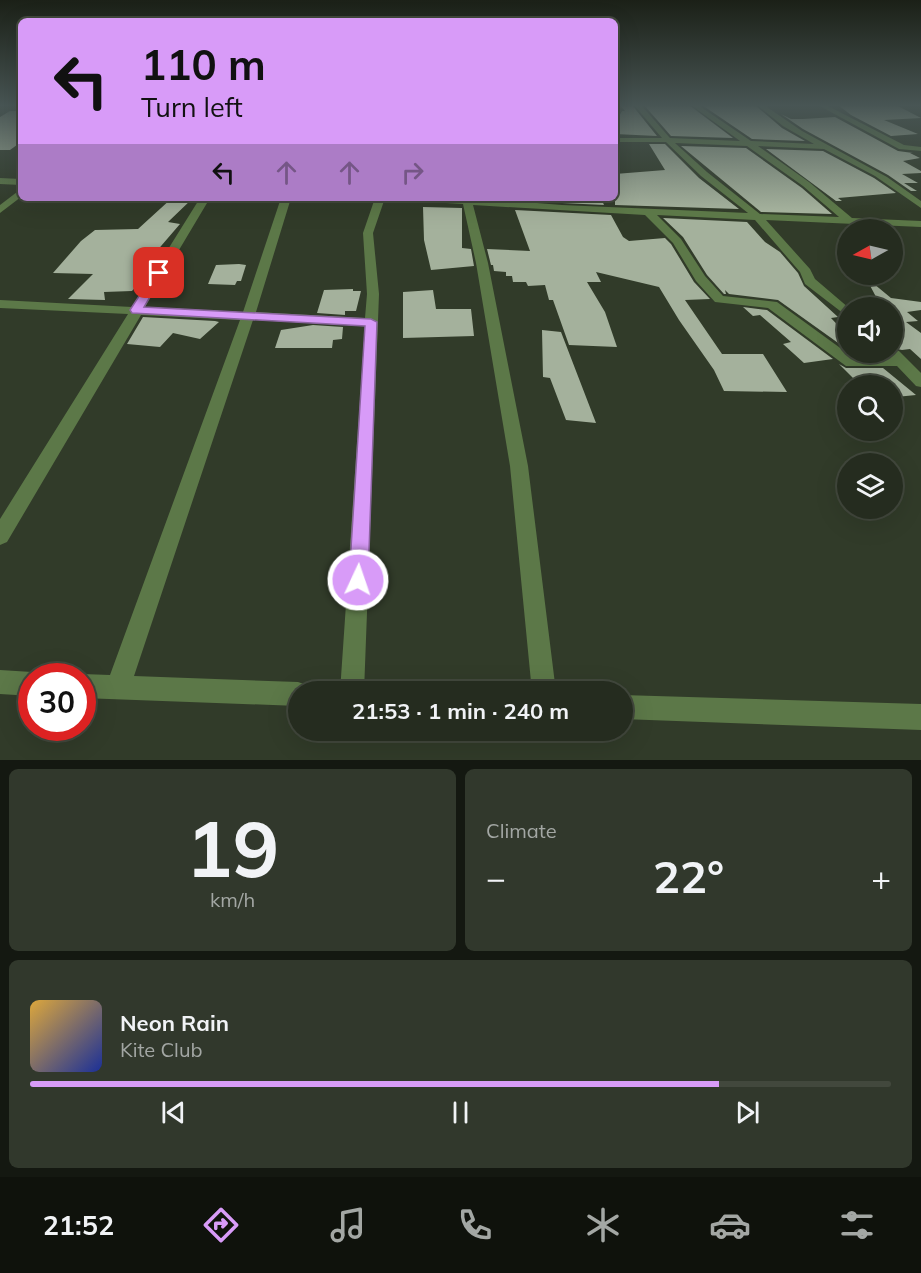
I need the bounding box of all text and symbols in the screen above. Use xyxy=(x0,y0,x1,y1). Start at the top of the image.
text: 110 m xyxy=(141,38,266,91)
icon: left xyxy=(42,42,120,120)
text: Turn left xyxy=(141,90,243,124)
icon: left xyxy=(207,156,240,189)
icon: ahead xyxy=(270,156,303,189)
icon: ahead xyxy=(333,156,366,189)
icon: right xyxy=(396,156,429,189)
north arrow xyxy=(837,219,903,285)
map controls xyxy=(837,219,903,519)
pin xyxy=(133,247,184,298)
icon: arrive xyxy=(142,256,175,289)
button: sound xyxy=(837,297,903,363)
button: search xyxy=(837,375,903,441)
button: layers xyxy=(837,453,903,519)
position arrow xyxy=(326,548,390,612)
speed limit sign: 30 xyxy=(18,663,96,741)
text: 21:53 · 1 min · 240 m xyxy=(352,697,569,725)
text: 19 xyxy=(186,799,279,897)
text: Climate xyxy=(486,818,557,843)
text: 22° xyxy=(653,848,724,904)
text: − xyxy=(486,857,506,898)
text: + xyxy=(871,857,891,898)
text: km/h xyxy=(210,887,255,912)
text: Neon Rain xyxy=(120,1009,229,1037)
text: Kite Club xyxy=(120,1037,202,1062)
icon: previous xyxy=(157,1096,190,1129)
icon: pause xyxy=(444,1096,477,1129)
icon: next xyxy=(731,1096,764,1129)
icon: directions xyxy=(200,1204,242,1246)
icon: music xyxy=(327,1204,369,1246)
icon: phone xyxy=(454,1204,496,1246)
icon: climate xyxy=(582,1204,624,1246)
icon: car xyxy=(709,1204,751,1246)
icon: filters xyxy=(836,1204,878,1246)
text: 21:52 xyxy=(43,1208,114,1242)

